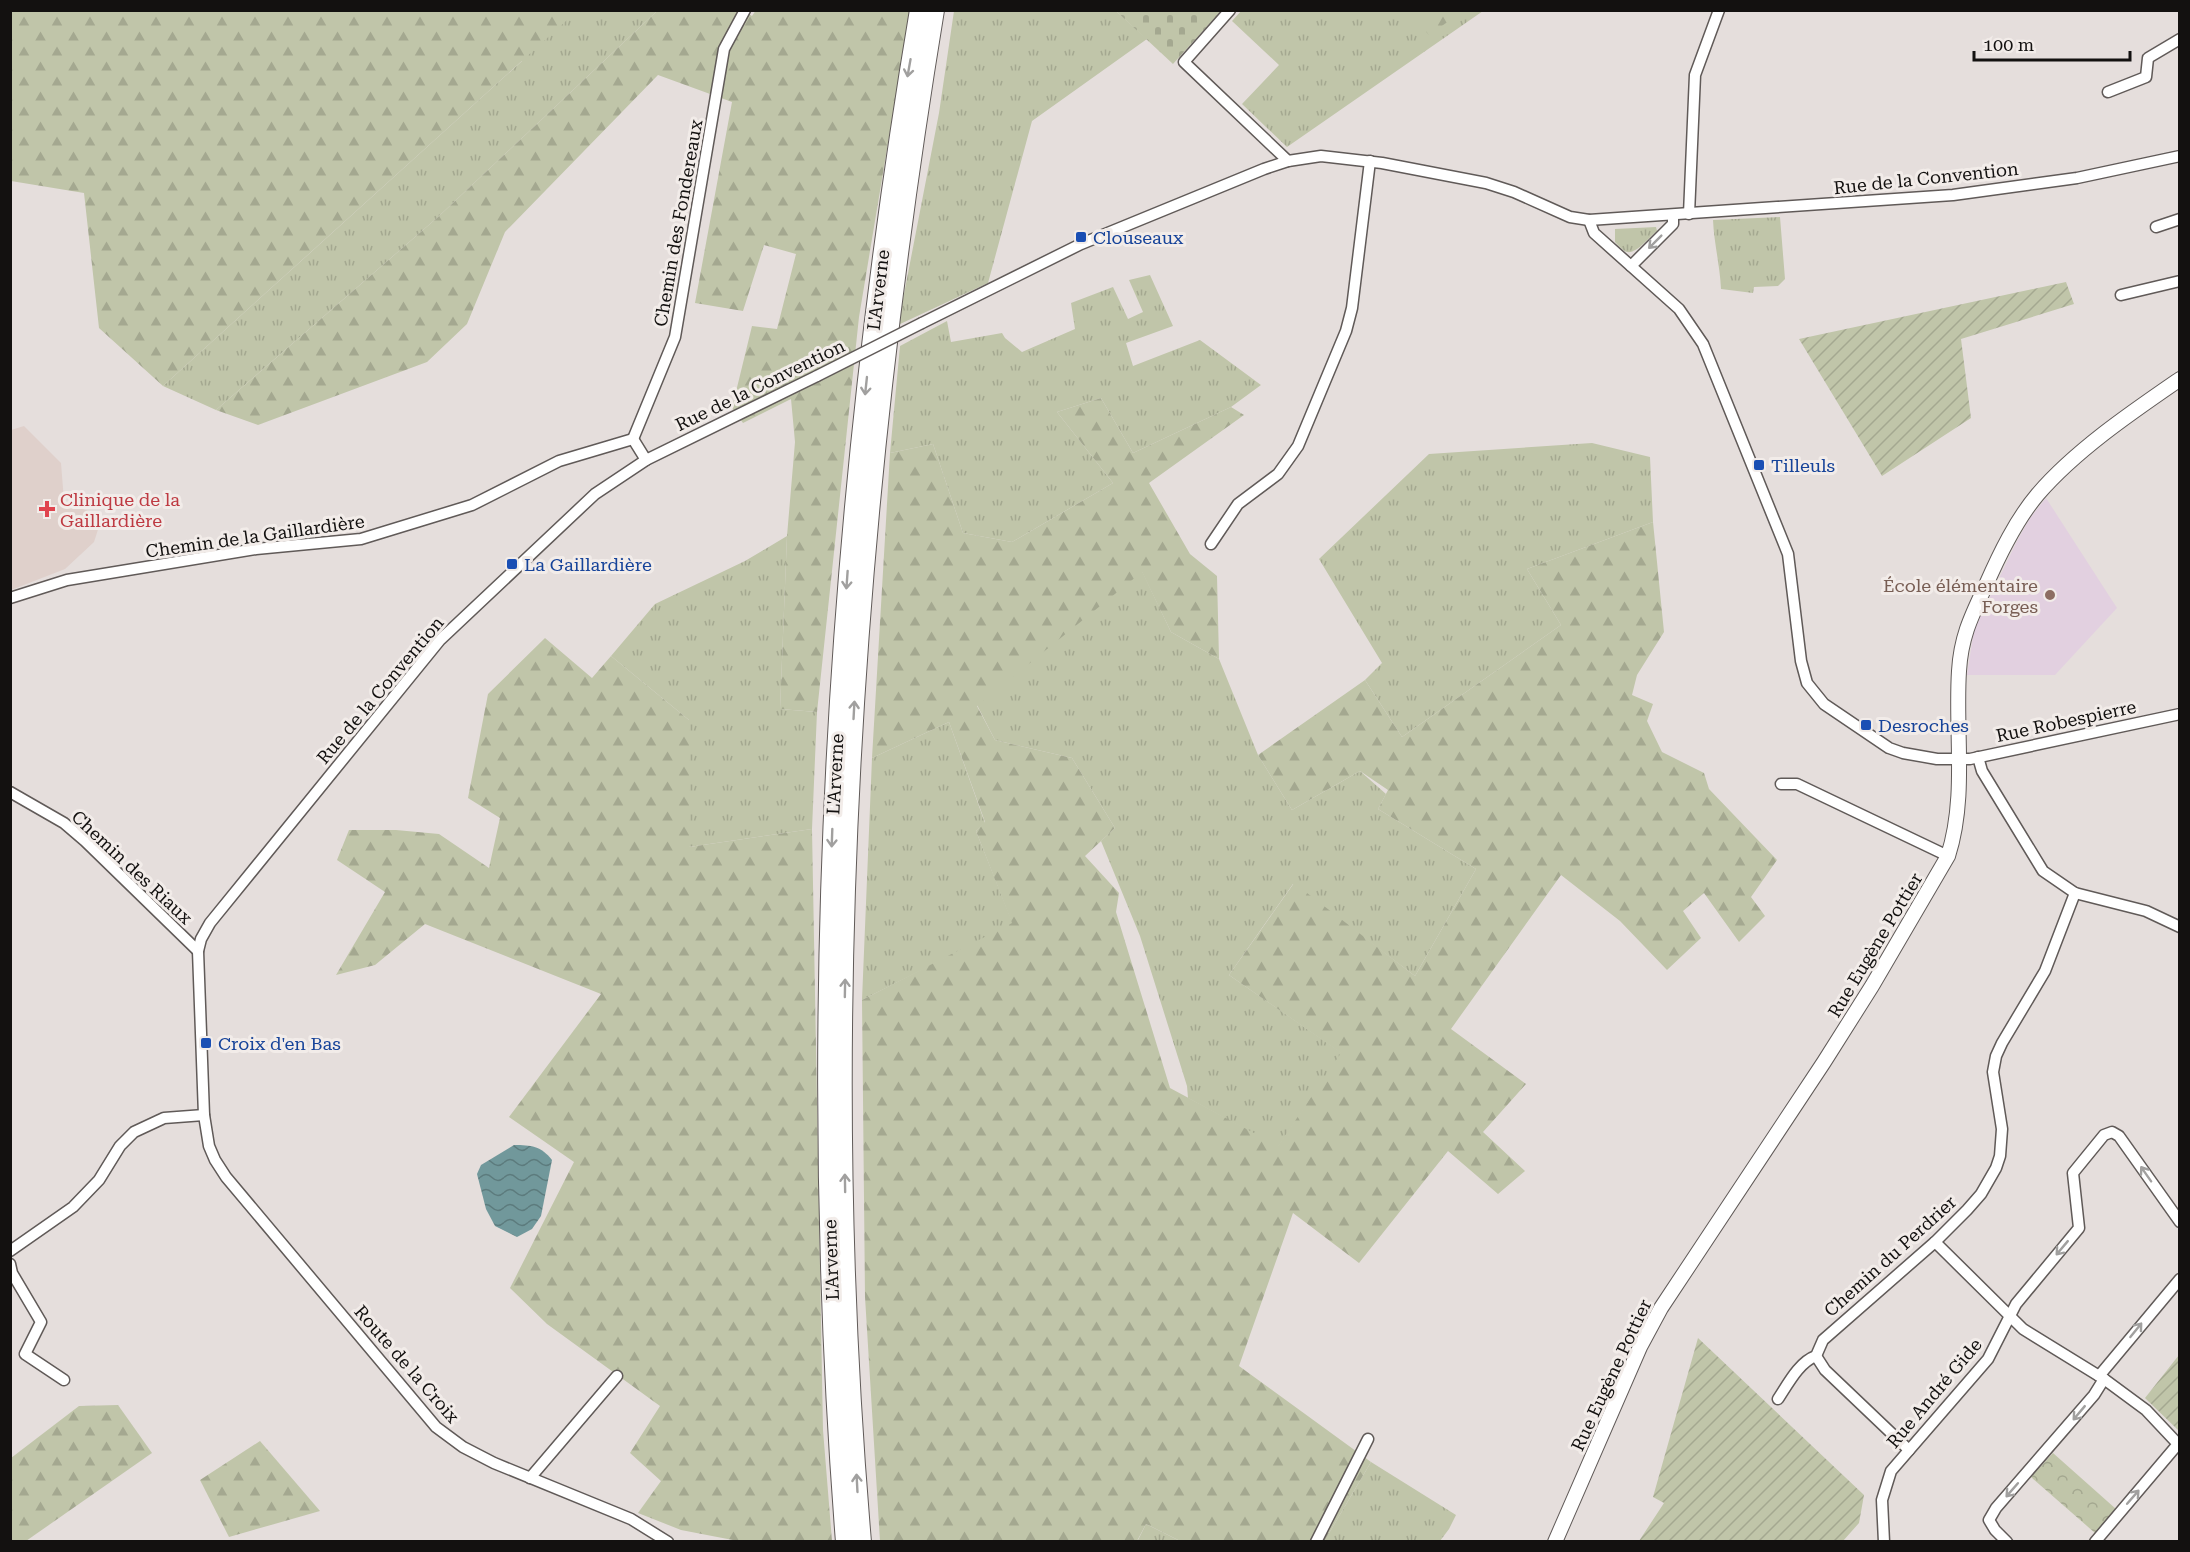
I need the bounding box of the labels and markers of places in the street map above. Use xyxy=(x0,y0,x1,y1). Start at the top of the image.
place label: Clouseaux xyxy=(1093,227,1184,248)
marker: Clouseaux xyxy=(1074,230,1088,244)
place label: Tilleuls xyxy=(1771,455,1835,476)
marker: Tilleuls xyxy=(1752,458,1766,472)
place label: Clinique de la Gaillardière xyxy=(60,489,180,531)
marker: Clinique de la Gaillardière xyxy=(38,500,56,518)
place label: La Gaillardière xyxy=(524,554,652,575)
marker: La Gaillardière xyxy=(505,557,519,571)
place label: École élémentaire Forges xyxy=(1883,575,2038,617)
marker: École élémentaire Forges xyxy=(2043,588,2057,602)
place label: Desroches xyxy=(1878,715,1969,736)
marker: Desroches xyxy=(1859,718,1873,732)
place label: Croix d'en Bas xyxy=(218,1033,341,1054)
marker: Croix d'en Bas xyxy=(199,1036,213,1050)

